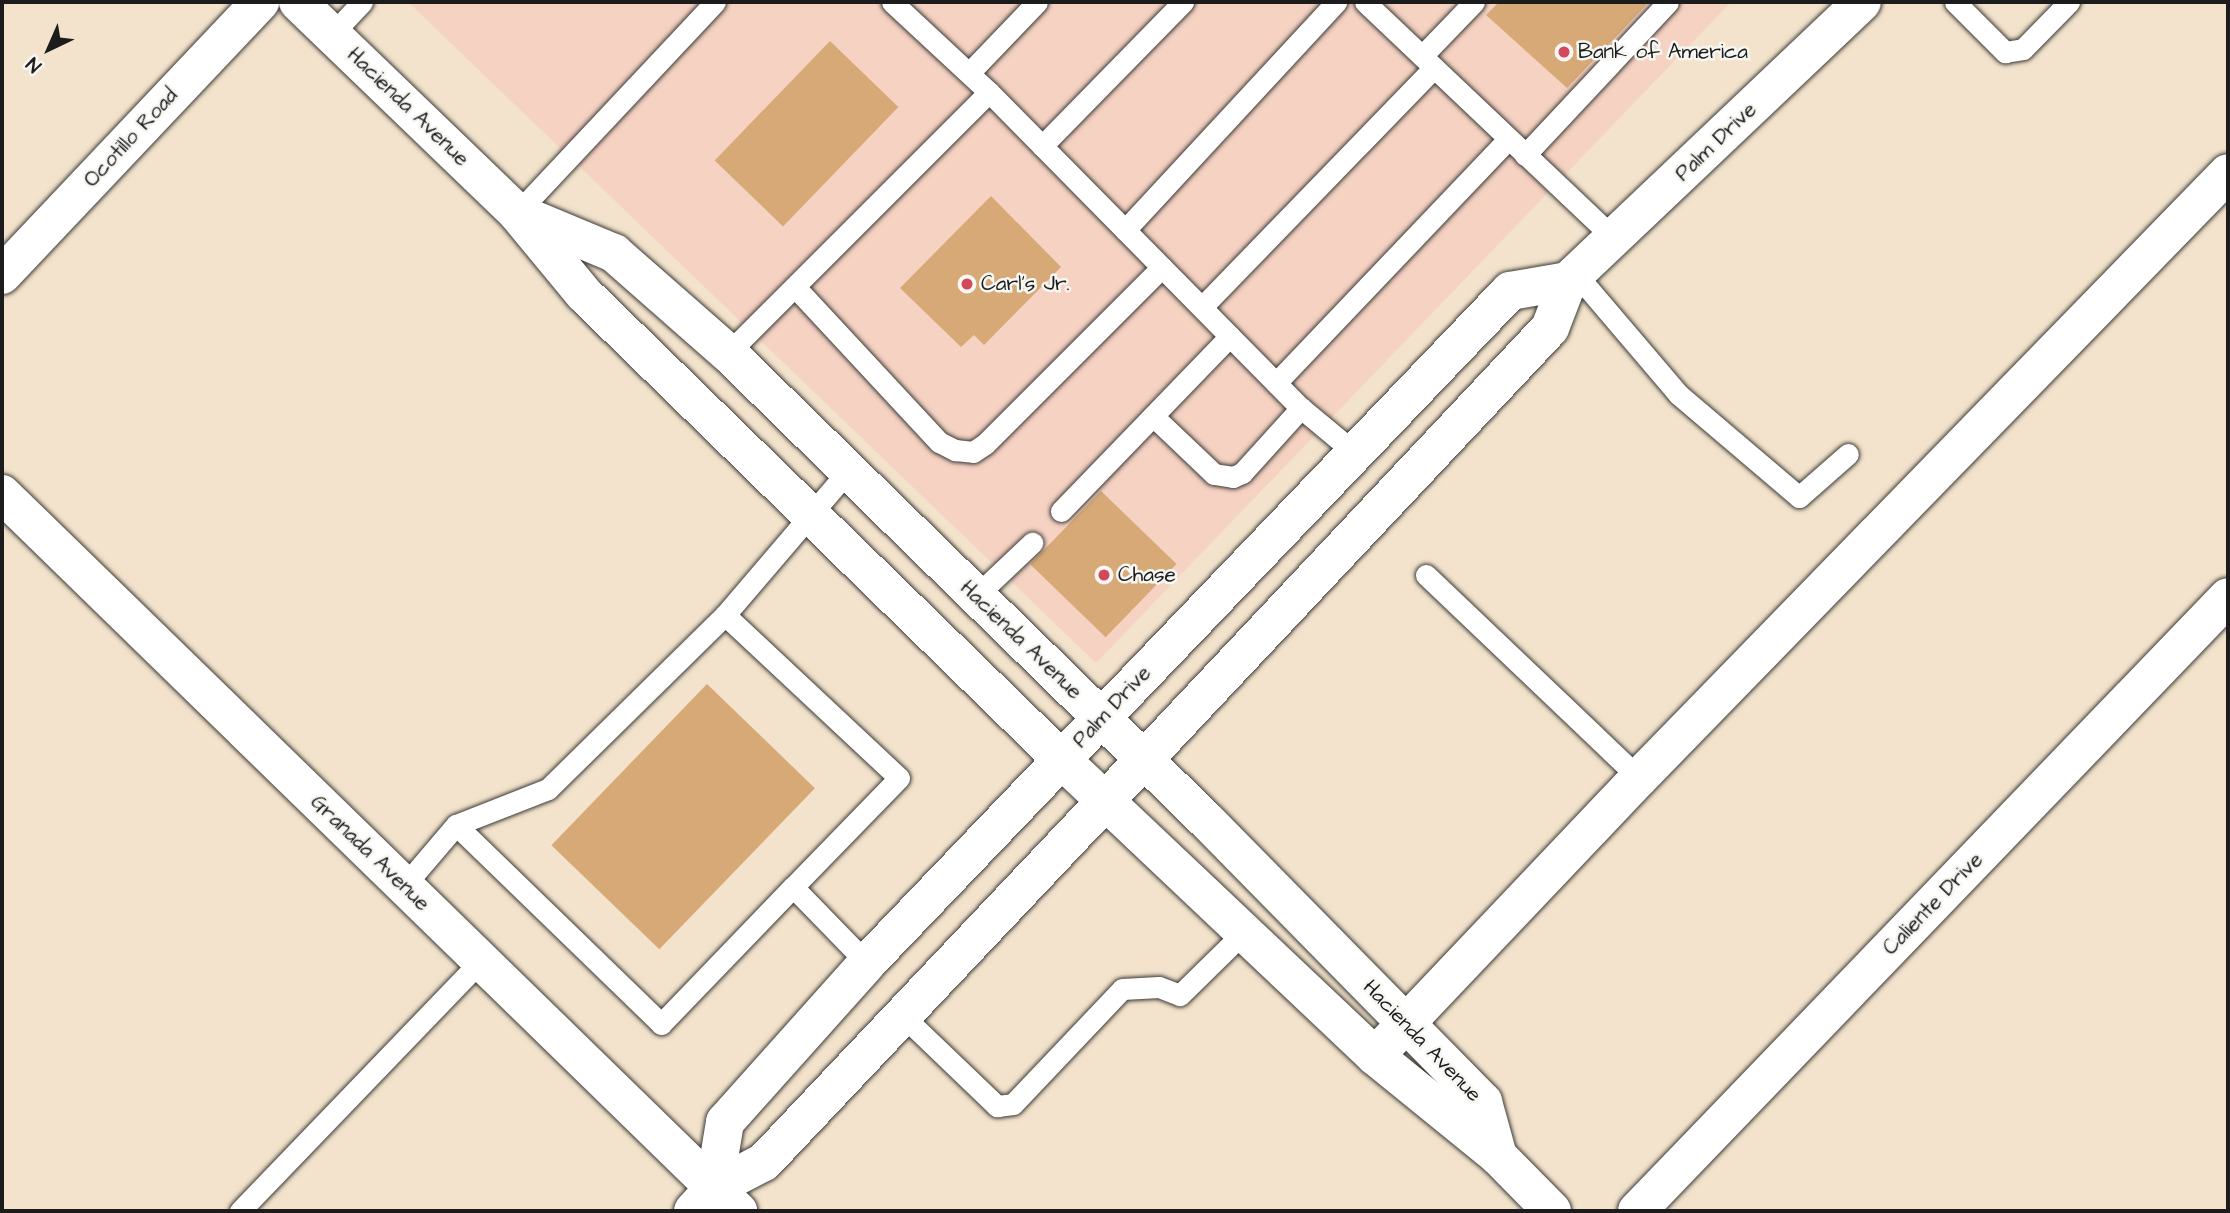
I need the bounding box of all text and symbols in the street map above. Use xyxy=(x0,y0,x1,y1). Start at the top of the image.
north arrow xyxy=(14,14,84,84)
place label: Bank of America xyxy=(1578,39,1748,65)
street label: Hacienda Avenue xyxy=(342,42,474,172)
marker: Bank of America xyxy=(1556,44,1572,60)
text: N xyxy=(20,51,48,78)
street label: Ocotillo Road xyxy=(79,83,183,193)
street label: Palm Drive xyxy=(1670,97,1762,187)
place label: Carl's Jr. xyxy=(981,271,1069,297)
marker: Carl's Jr. xyxy=(959,276,975,292)
place label: Chase xyxy=(1118,562,1176,588)
marker: Chase xyxy=(1096,567,1112,583)
street label: Hacienda Avenue xyxy=(955,575,1087,705)
street label: Palm Drive xyxy=(1068,661,1156,753)
street label: Granada Avenue xyxy=(305,790,435,916)
street label: Caliente Drive xyxy=(1878,847,1988,961)
street label: Hacienda Avenue xyxy=(1357,975,1487,1107)

